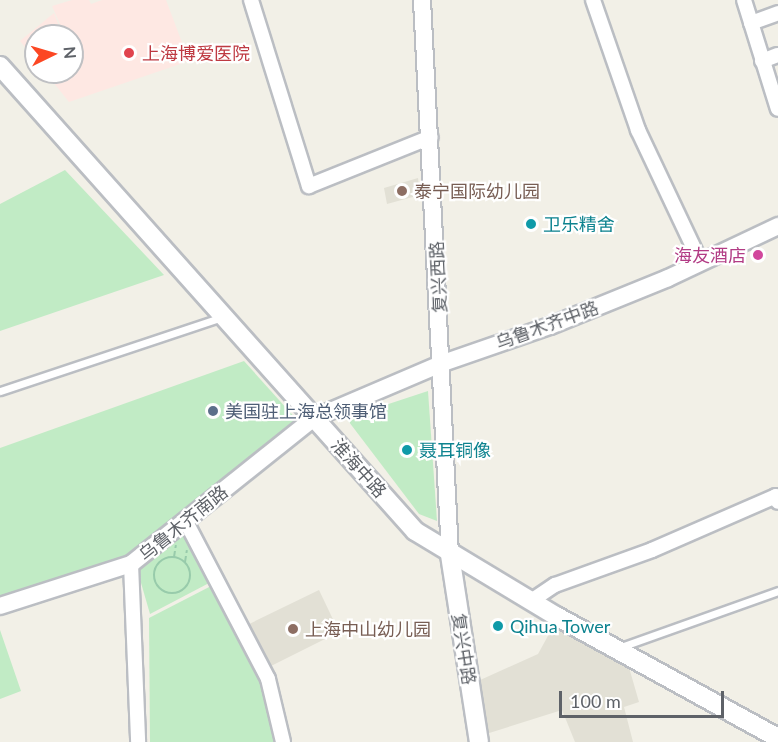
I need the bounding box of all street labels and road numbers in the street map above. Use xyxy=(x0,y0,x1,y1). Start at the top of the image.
street label: 复兴西路 xyxy=(425,240,451,314)
street label: 乌鲁木齐中路 xyxy=(493,296,601,354)
street label: 淮海中路 xyxy=(327,434,391,502)
street label: 乌鲁木齐南路 xyxy=(134,481,232,565)
street label: 复兴中路 xyxy=(448,612,480,686)

